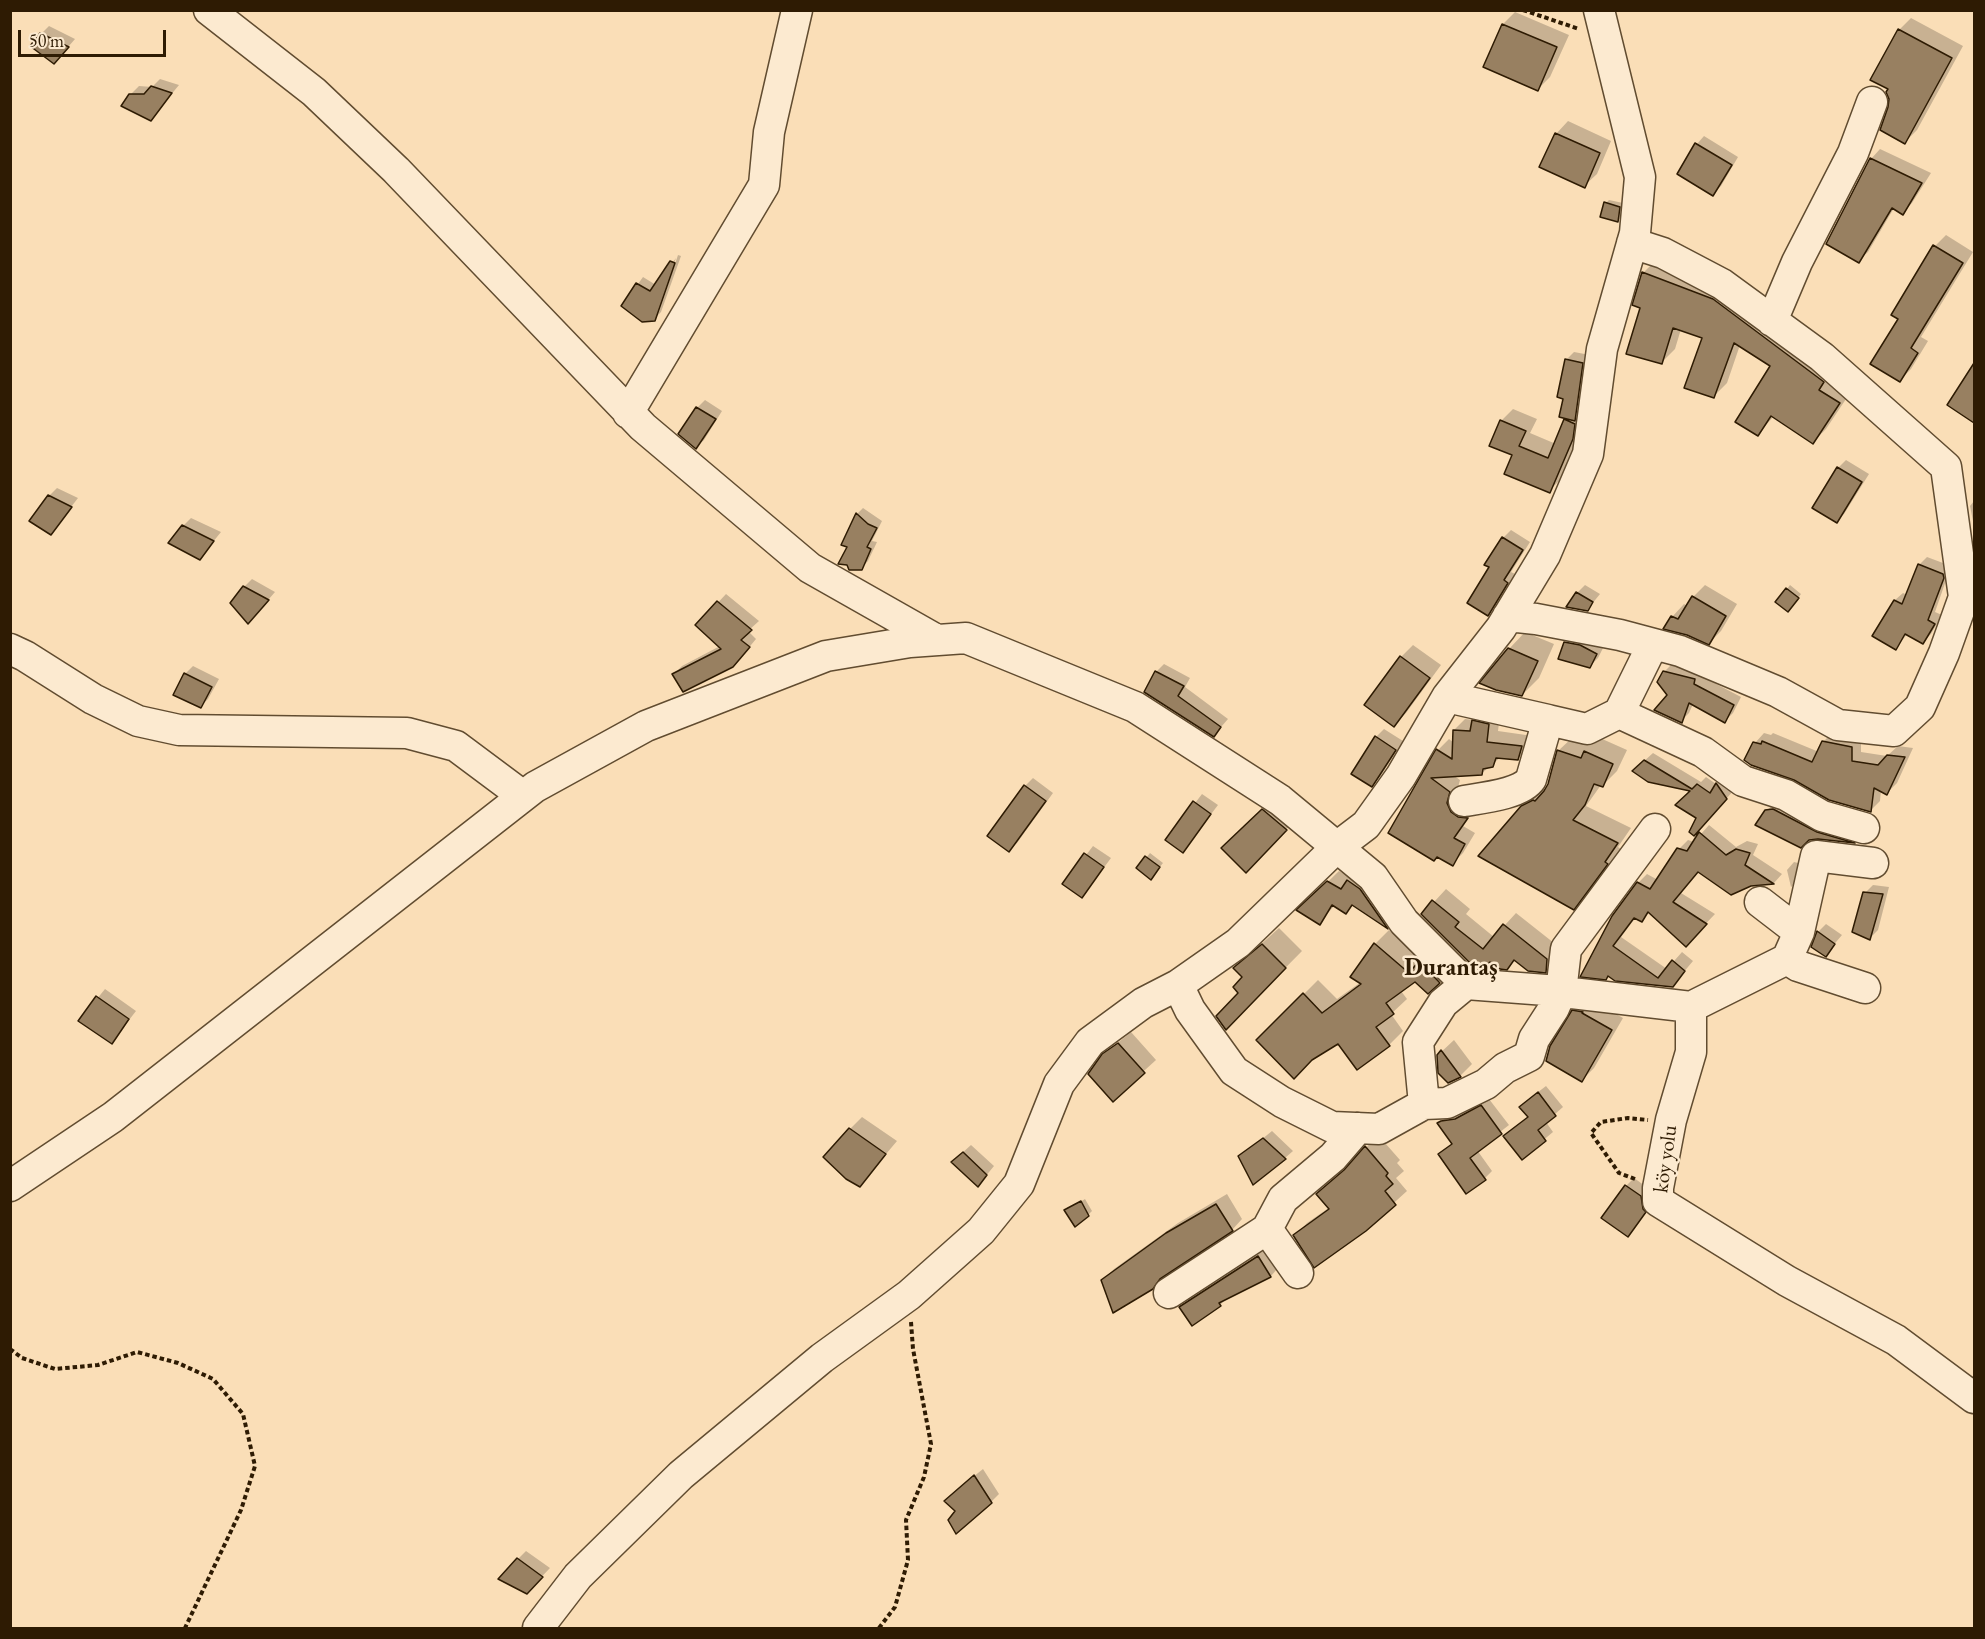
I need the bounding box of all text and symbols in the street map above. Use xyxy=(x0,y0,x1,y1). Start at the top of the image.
scale bar xyxy=(21,18,170,56)
text: 50 m xyxy=(29,29,64,52)
district label: Durantaş xyxy=(1404,954,1498,982)
street label: köy yolu xyxy=(1649,1124,1683,1194)

